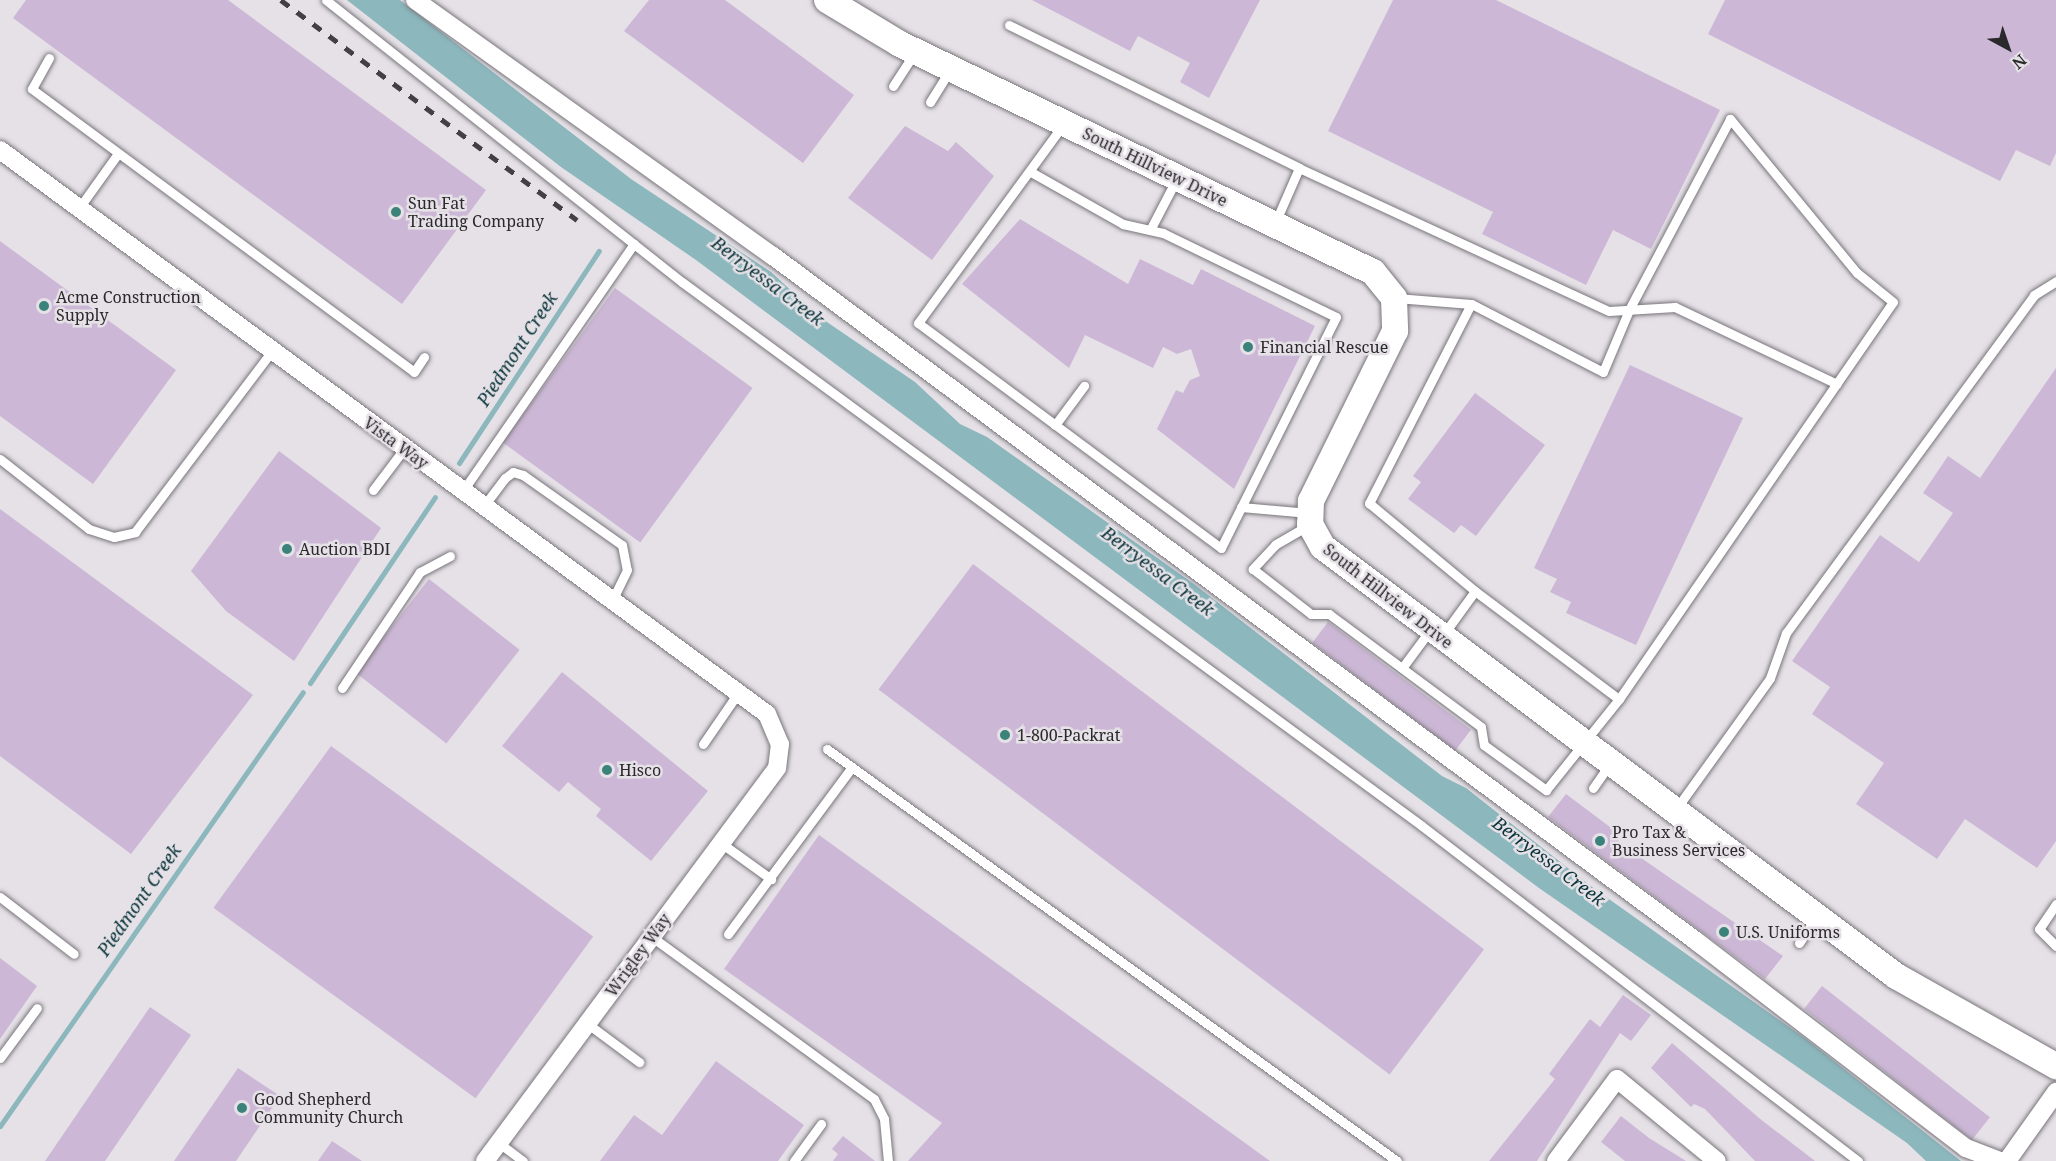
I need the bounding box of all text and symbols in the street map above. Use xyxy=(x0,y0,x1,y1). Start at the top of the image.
north arrow xyxy=(1978,18,2038,78)
text: N xyxy=(2008,49,2031,74)
street label: South Hillview Drive xyxy=(1079,124,1231,210)
place label: Sun Fat Trading Company xyxy=(408,193,544,231)
marker: Sun Fat Trading Company xyxy=(389,205,403,219)
water label: Berryessa Creek xyxy=(708,232,828,330)
place label: Acme Construction Supply xyxy=(56,287,201,325)
water label: Piedmont Creek xyxy=(472,288,562,410)
marker: Acme Construction Supply xyxy=(37,299,51,313)
place label: Financial Rescue xyxy=(1260,337,1388,357)
marker: Financial Rescue xyxy=(1241,340,1255,354)
street label: Vista Way xyxy=(360,413,432,473)
water label: Berryessa Creek xyxy=(1098,522,1218,620)
place label: Auction BDI xyxy=(299,539,390,559)
street label: South Hillview Drive xyxy=(1320,540,1456,652)
marker: Auction BDI xyxy=(280,542,294,556)
place label: 1-800-Packrat xyxy=(1017,725,1120,745)
marker: 1-800-Packrat xyxy=(998,728,1012,742)
place label: Hisco xyxy=(619,760,661,780)
marker: Hisco xyxy=(600,763,614,777)
water label: Berryessa Creek xyxy=(1489,812,1609,910)
place label: Pro Tax & Business Services xyxy=(1612,822,1745,860)
marker: Pro Tax & Business Services xyxy=(1593,834,1607,848)
water label: Piedmont Creek xyxy=(92,840,186,960)
street label: Wrigley Way xyxy=(601,910,675,1000)
place label: U.S. Uniforms xyxy=(1736,922,1840,942)
marker: U.S. Uniforms xyxy=(1717,925,1731,939)
place label: Good Shepherd Community Church xyxy=(254,1089,403,1127)
marker: Good Shepherd Community Church xyxy=(235,1101,249,1115)

